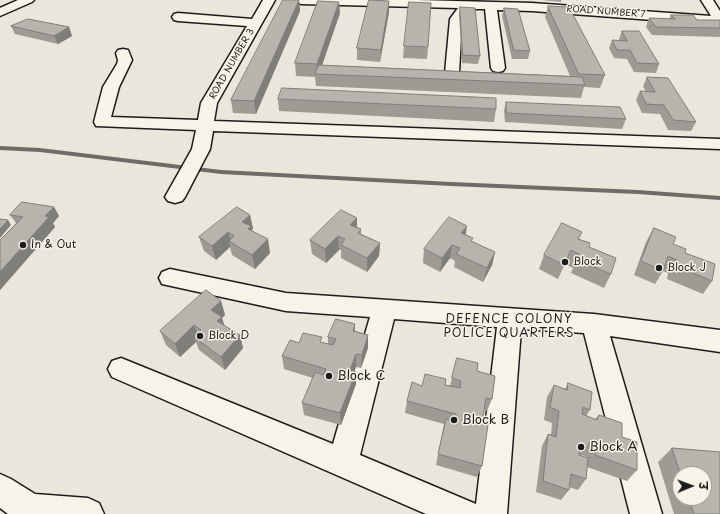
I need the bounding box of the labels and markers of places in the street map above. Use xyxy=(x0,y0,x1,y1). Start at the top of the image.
place label: In & Out xyxy=(31,238,76,252)
marker: In & Out xyxy=(18,240,28,250)
place label: Block xyxy=(573,255,602,269)
marker: Block xyxy=(560,257,570,267)
place label: Block J xyxy=(667,261,706,275)
marker: Block J xyxy=(654,263,664,273)
place label: Block D xyxy=(208,329,249,343)
marker: Block D xyxy=(195,331,205,341)
place label: Block C xyxy=(337,368,385,384)
marker: Block C xyxy=(324,371,334,381)
place label: Block B xyxy=(462,412,509,428)
marker: Block B xyxy=(449,415,459,425)
place label: Block A xyxy=(589,439,637,455)
marker: Block A xyxy=(576,442,586,452)

